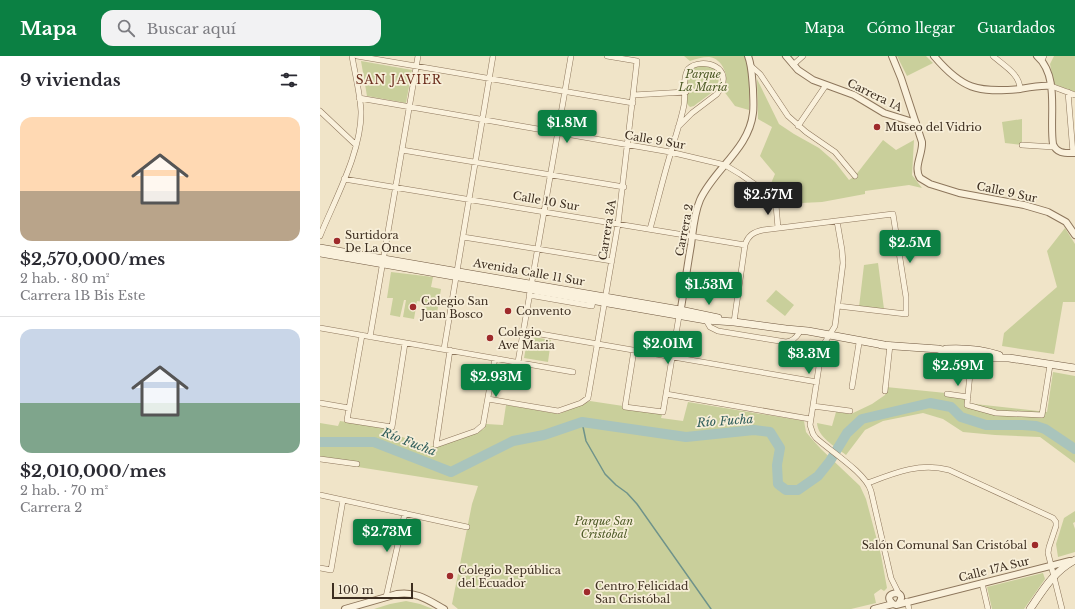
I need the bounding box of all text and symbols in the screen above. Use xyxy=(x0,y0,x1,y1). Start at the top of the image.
search box xyxy=(101,10,381,46)
text: Mapa xyxy=(20,17,77,40)
icon: search xyxy=(115,17,137,39)
text: Buscar aquí xyxy=(147,19,236,38)
text: Mapa xyxy=(804,19,844,37)
text: Cómo llegar xyxy=(866,19,955,37)
text: Guardados xyxy=(977,19,1055,37)
park label: Parque La María xyxy=(678,67,727,94)
icon: filters xyxy=(278,69,300,91)
text: 9 viviendas xyxy=(20,70,121,91)
district label: SAN JAVIER xyxy=(356,72,442,87)
street label: Carrera 1A xyxy=(845,76,905,115)
pin: $1.8M xyxy=(539,110,595,144)
text: $1.8M xyxy=(547,114,587,131)
place label: Museo del Vidrio xyxy=(885,120,982,134)
marker: Museo del Vidrio xyxy=(872,122,882,132)
street label: Calle 9 Sur xyxy=(624,128,687,152)
icon: home xyxy=(124,143,196,215)
street label: Calle 9 Sur xyxy=(975,179,1039,205)
pin: $2.57M xyxy=(735,182,801,216)
text: $2.57M xyxy=(743,186,793,203)
street label: Calle 10 Sur xyxy=(512,188,581,214)
street label: Carrera 3A xyxy=(595,198,619,261)
street label: Carrera 2 xyxy=(672,203,696,257)
place label: Surtidora De La Once xyxy=(345,228,412,255)
pin: $2.5M xyxy=(882,230,938,264)
text: $2.5M xyxy=(889,234,931,251)
marker: Surtidora De La Once xyxy=(332,236,342,246)
text: $2,570,000/mes xyxy=(20,249,165,270)
street label: Avenida Calle 11 Sur xyxy=(471,255,586,289)
text: 2 hab. · 80 m² xyxy=(20,270,110,287)
pin: $1.53M xyxy=(676,272,742,306)
text: $1.53M xyxy=(685,276,733,293)
text: Carrera 1B Bis Este xyxy=(20,287,146,304)
place label: Colegio San Juan Bosco xyxy=(419,294,489,321)
marker: Colegio San Juan Bosco xyxy=(408,302,418,312)
place label: Convento xyxy=(516,304,571,318)
marker: Convento xyxy=(503,306,513,316)
place label: Colegio Ave Maria xyxy=(497,325,556,352)
pin: $2.01M xyxy=(635,331,701,365)
marker: Colegio Ave Maria xyxy=(485,333,495,343)
text: $2.01M xyxy=(643,335,693,352)
pin: $3.3M xyxy=(781,341,837,375)
text: $3.3M xyxy=(787,345,831,362)
pin: $2.59M xyxy=(925,353,991,387)
icon: home xyxy=(124,355,196,427)
text: $2.59M xyxy=(932,357,984,374)
pin: $2.93M xyxy=(463,364,529,398)
text: $2.93M xyxy=(470,368,522,385)
water label: Río Fucha xyxy=(695,411,754,430)
water label: Río Fucha xyxy=(379,424,439,459)
text: $2,010,000/mes xyxy=(20,461,166,482)
text: 2 hab. · 70 m² xyxy=(20,482,108,499)
text: Carrera 2 xyxy=(20,499,82,516)
park label: Parque San Cristóbal xyxy=(574,514,633,541)
pin: $2.73M xyxy=(354,519,420,553)
text: $2.73M xyxy=(362,523,412,540)
place label: Salón Comunal San Cristóbal xyxy=(862,538,1027,552)
marker: Salón Comunal San Cristóbal xyxy=(1030,540,1040,550)
street label: Calle 17A Sur xyxy=(957,553,1032,585)
place label: Colegio República del Ecuador xyxy=(458,563,562,590)
marker: Colegio República del Ecuador xyxy=(445,571,455,581)
place label: Centro Felicidad San Cristóbal xyxy=(595,579,689,606)
scale bar xyxy=(332,581,413,600)
text: 100 m xyxy=(338,583,374,597)
marker: Centro Felicidad San Cristóbal xyxy=(582,587,592,597)

